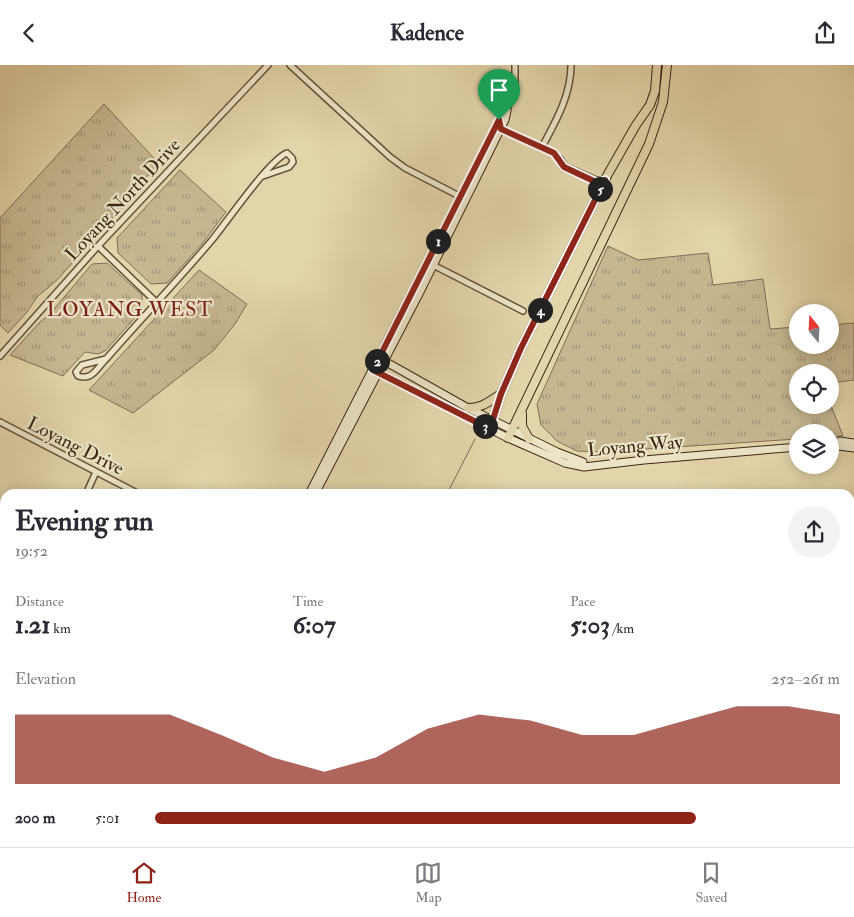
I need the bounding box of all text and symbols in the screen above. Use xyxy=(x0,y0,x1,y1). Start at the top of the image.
icon: back xyxy=(15,19,43,47)
text: Kadence xyxy=(390,19,464,47)
icon: share xyxy=(811,19,839,47)
pin xyxy=(478,69,520,120)
icon: arrive xyxy=(485,76,513,104)
street label: Loyang North Drive xyxy=(60,133,186,266)
pin: 5 xyxy=(588,177,612,201)
text: 5 xyxy=(597,181,604,198)
pin: 1 xyxy=(426,229,450,253)
text: 1 xyxy=(436,233,441,250)
district label: LOYANG WEST xyxy=(47,297,213,322)
pin: 4 xyxy=(528,297,552,323)
text: 4 xyxy=(537,302,544,319)
north arrow xyxy=(789,304,839,354)
map controls xyxy=(789,304,839,474)
pin: 2 xyxy=(364,349,390,373)
text: 2 xyxy=(374,353,381,370)
button: locate xyxy=(789,364,839,414)
street label: Loyang Drive xyxy=(23,411,128,481)
pin: 3 xyxy=(472,413,498,439)
text: 3 xyxy=(483,418,488,435)
button: layers xyxy=(789,424,839,474)
street label: Loyang Way xyxy=(586,430,684,462)
text: Evening run xyxy=(15,504,153,539)
button: share xyxy=(788,506,840,558)
text: 19:52 xyxy=(15,541,48,561)
text: Distance xyxy=(15,593,64,610)
text: Time xyxy=(293,593,323,610)
text: Pace xyxy=(570,593,595,610)
text: 1.21 xyxy=(15,610,50,641)
text: 6:07 xyxy=(293,610,336,641)
text: 5:03 xyxy=(570,610,610,641)
text: km xyxy=(50,620,71,637)
text: /km xyxy=(610,620,634,637)
text: Elevation xyxy=(15,669,76,689)
text: 252–261 m xyxy=(771,669,840,689)
text: 200 m xyxy=(15,808,55,828)
text: 5:01 xyxy=(95,808,120,828)
tab: Home xyxy=(127,859,161,906)
tab: Map xyxy=(414,859,442,906)
tab: Saved xyxy=(695,859,727,906)

